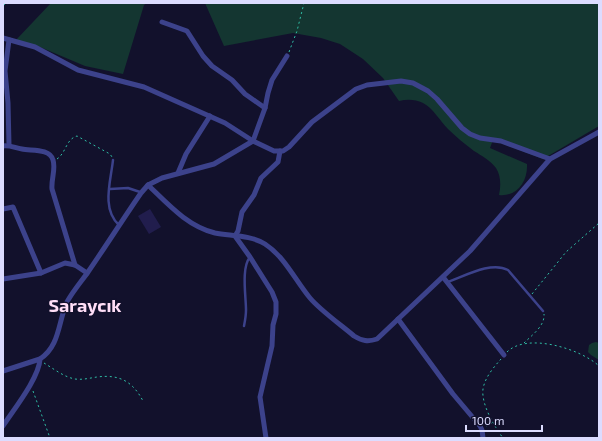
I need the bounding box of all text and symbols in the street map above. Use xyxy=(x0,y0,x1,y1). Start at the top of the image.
district label: Saraycık xyxy=(49,294,121,316)
scale bar xyxy=(466,407,542,433)
text: 100 m xyxy=(472,413,504,427)

